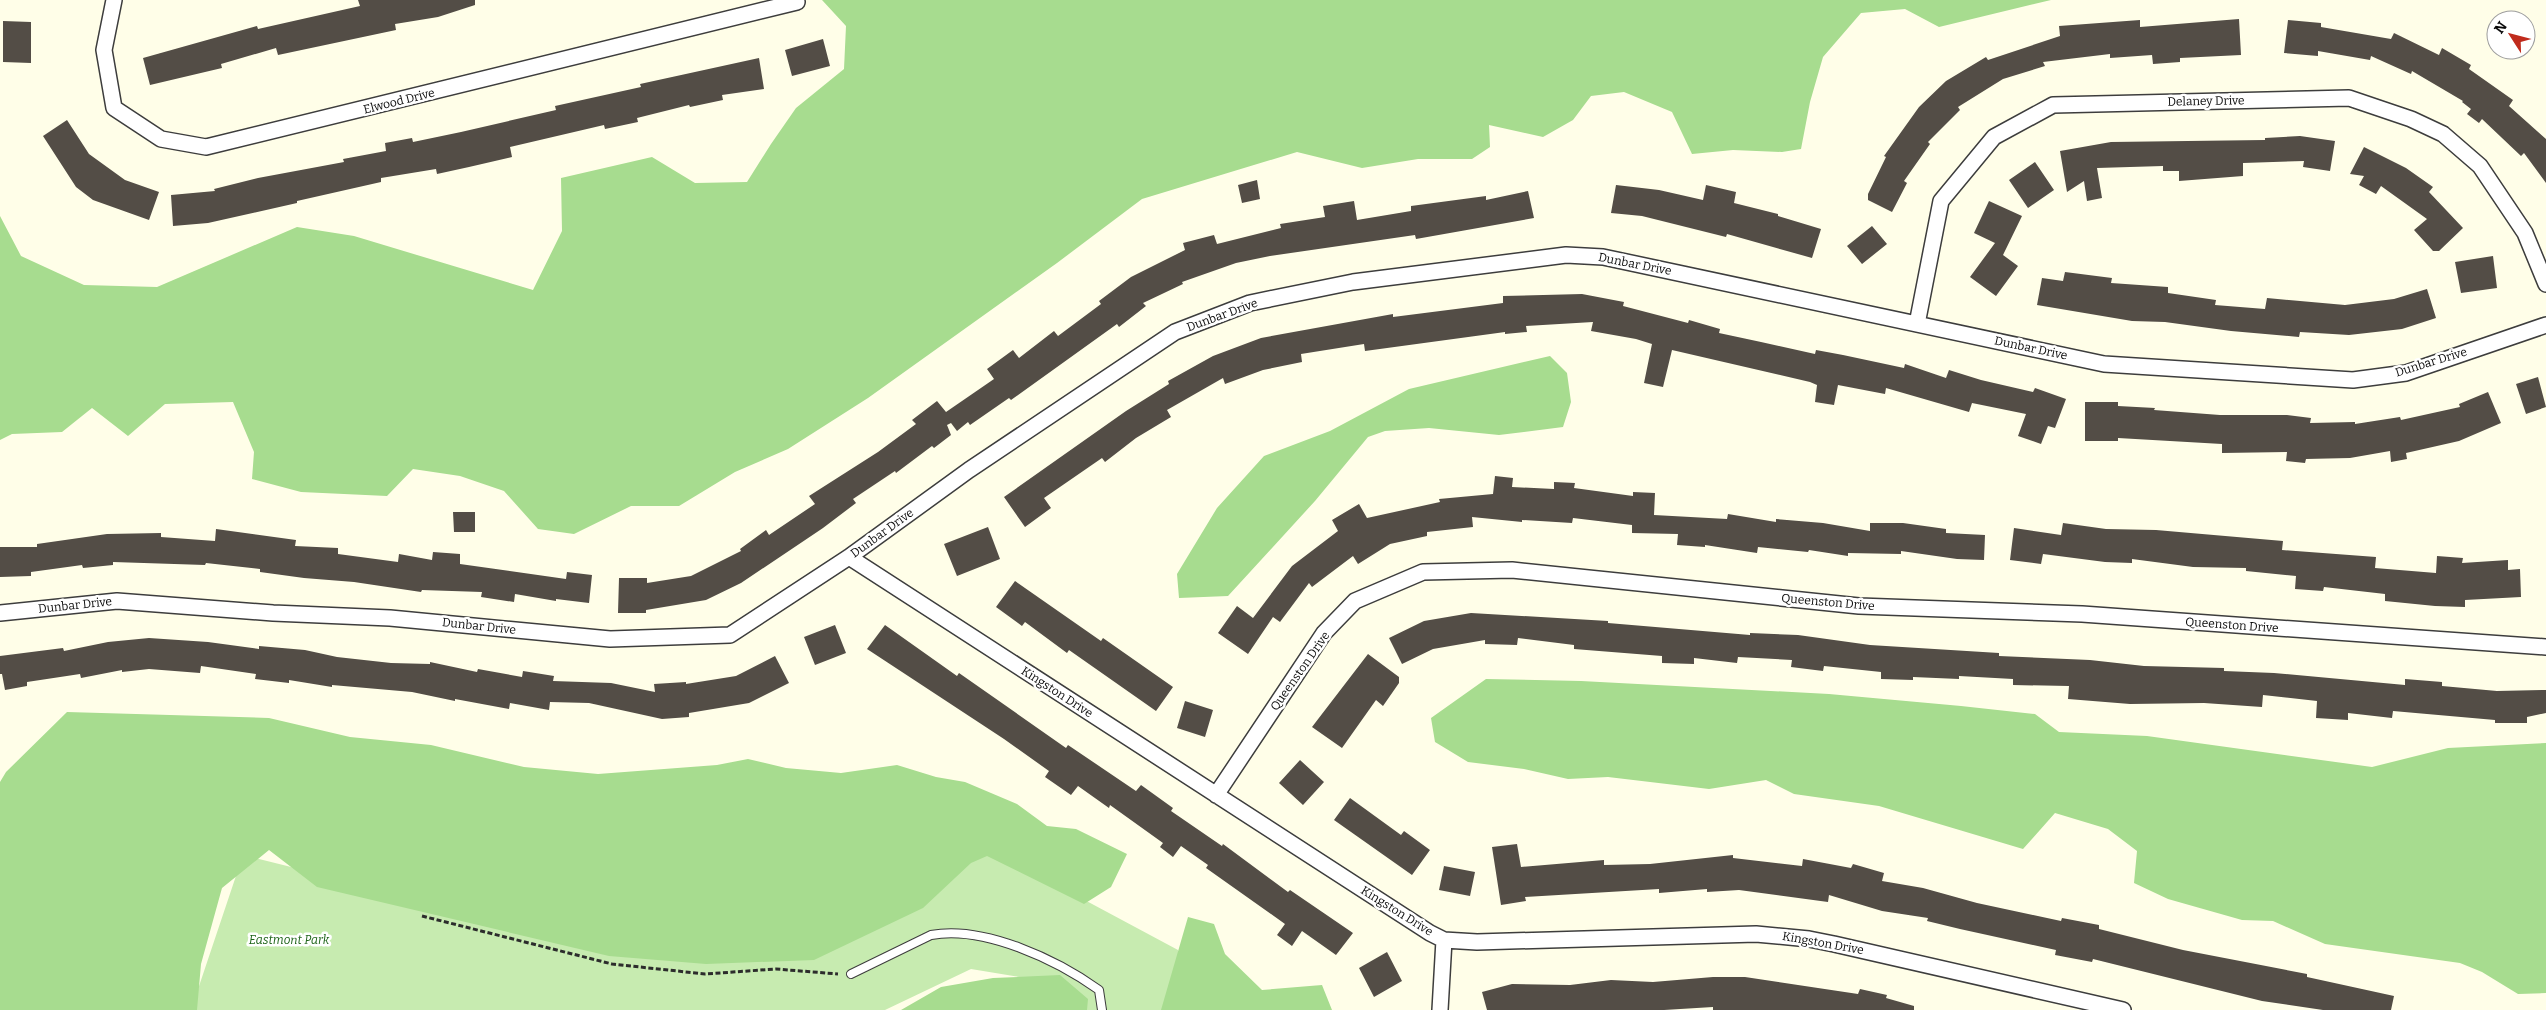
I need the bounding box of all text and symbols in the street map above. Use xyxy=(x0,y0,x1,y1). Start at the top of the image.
north arrow xyxy=(2486,10,2536,60)
text: N xyxy=(2491,18,2511,37)
street label: Elwood Drive xyxy=(362,85,436,117)
street label: Delaney Drive xyxy=(2167,93,2245,109)
street label: Dunbar Drive xyxy=(1597,250,1673,278)
street label: Dunbar Drive xyxy=(1185,296,1259,334)
street label: Dunbar Drive xyxy=(1993,333,2069,363)
street label: Dunbar Drive xyxy=(2393,344,2469,380)
street label: Dunbar Drive xyxy=(848,505,916,561)
street label: Queenston Drive xyxy=(1781,591,1875,613)
street label: Dunbar Drive xyxy=(37,594,113,616)
street label: Dunbar Drive xyxy=(441,615,517,637)
street label: Queenston Drive xyxy=(2185,615,2279,635)
street label: Queenston Drive xyxy=(1267,629,1333,713)
street label: Kingston Drive xyxy=(1019,664,1095,720)
street label: Kingston Drive xyxy=(1358,883,1436,939)
street label: Kingston Drive xyxy=(1781,929,1865,957)
park label: Eastmont Park xyxy=(249,933,330,947)

